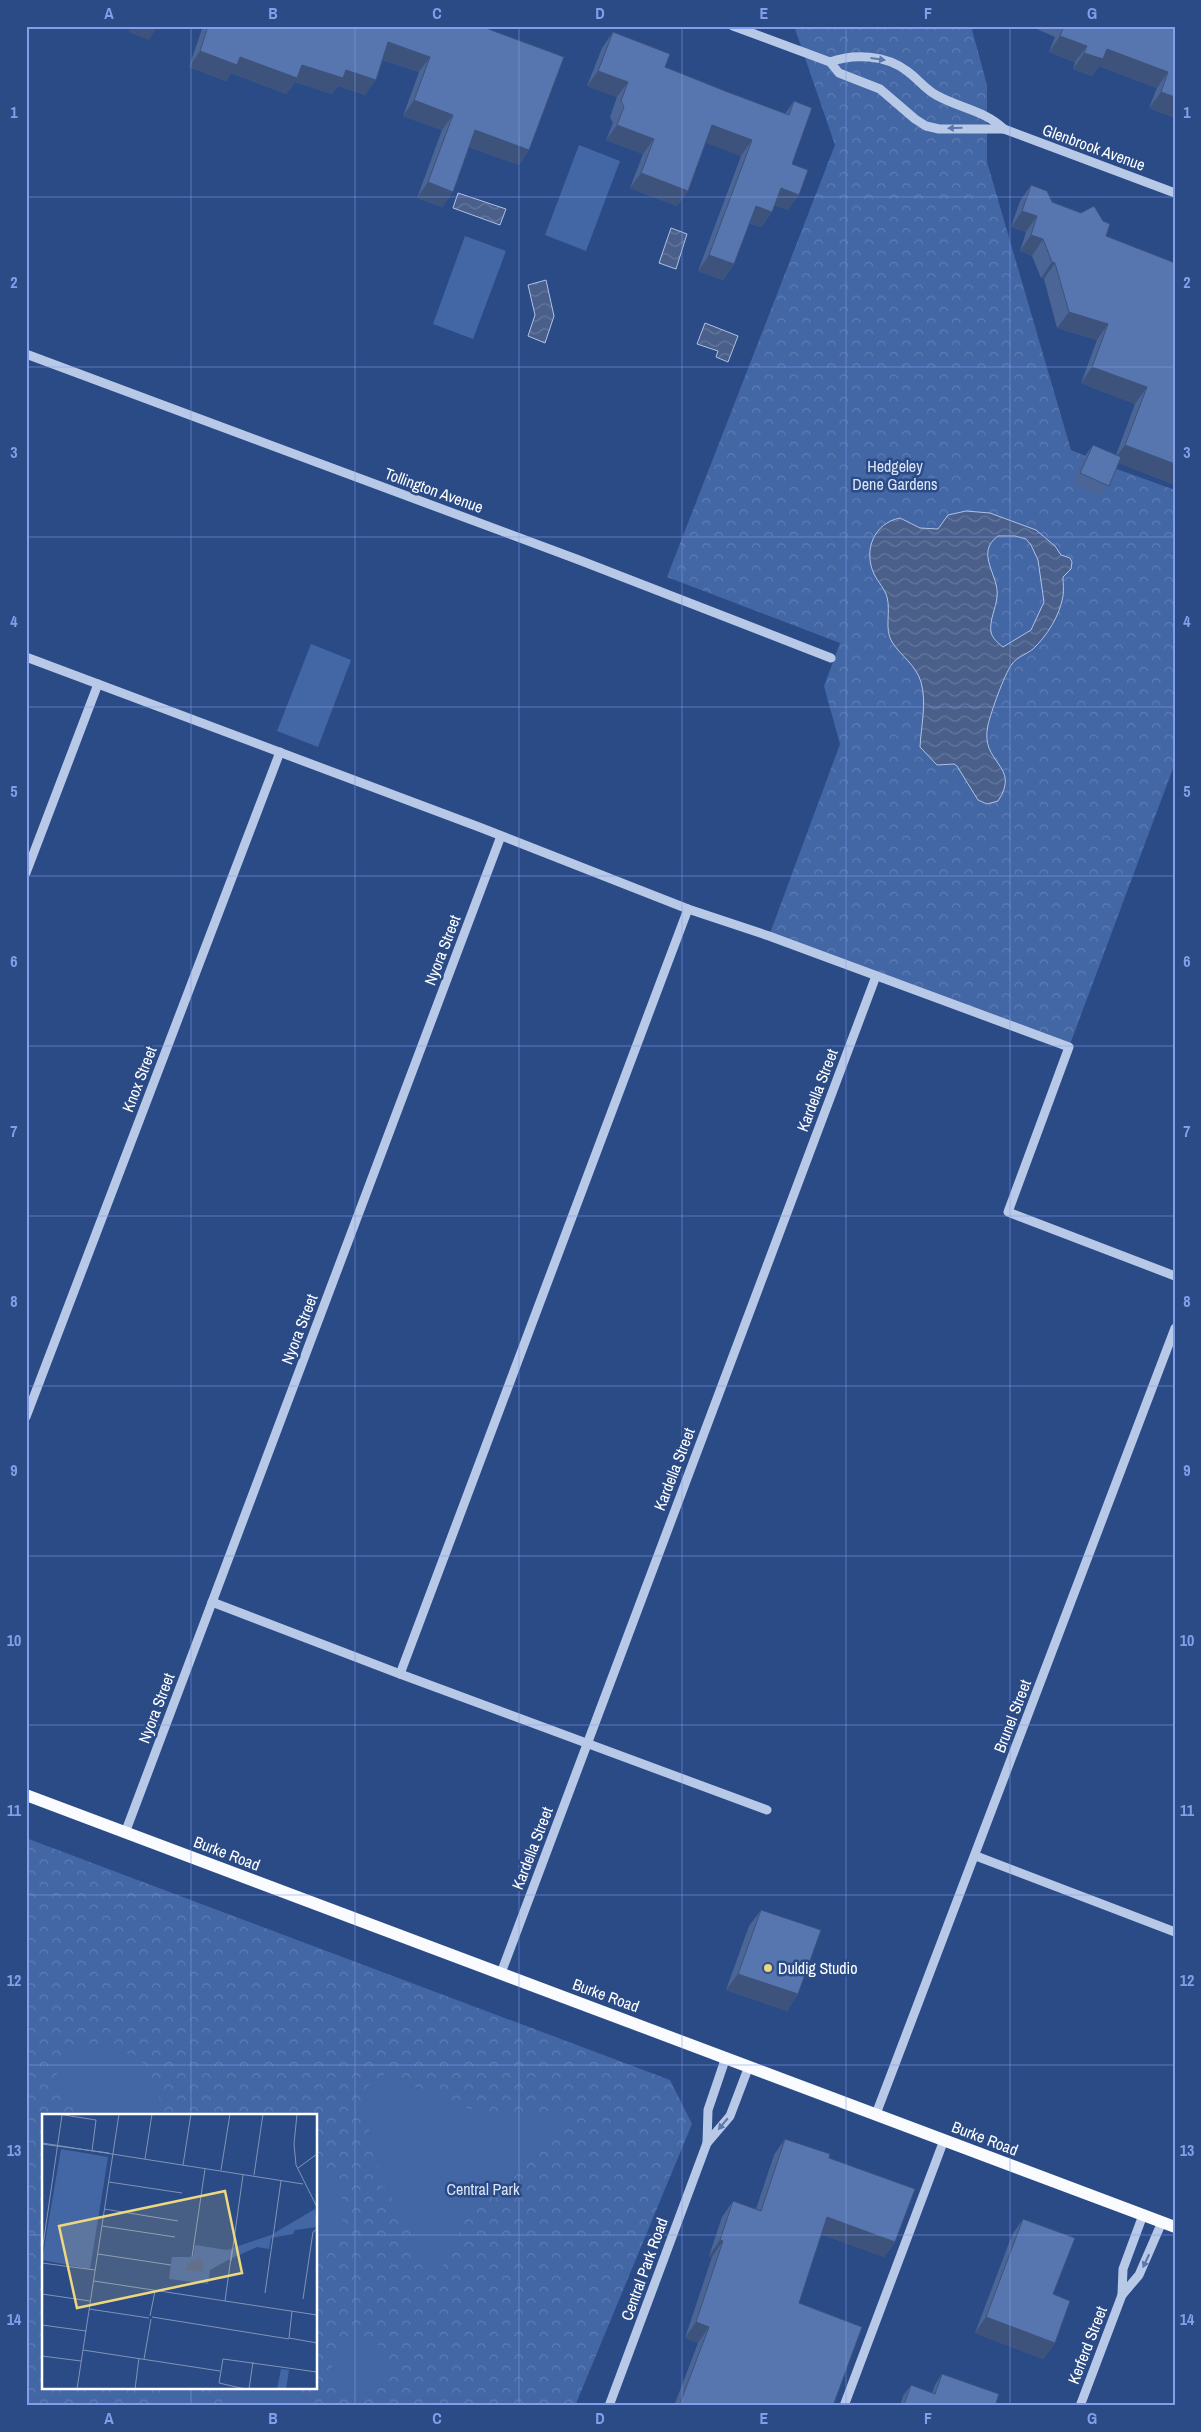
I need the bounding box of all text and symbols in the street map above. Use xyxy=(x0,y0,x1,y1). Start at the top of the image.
text: A xyxy=(104,2,114,24)
text: B xyxy=(268,2,278,24)
text: C xyxy=(432,2,442,24)
text: D xyxy=(595,2,605,24)
text: E xyxy=(760,2,769,24)
text: F xyxy=(924,2,932,24)
text: G xyxy=(1087,2,1097,24)
one-way arrow xyxy=(870,55,886,63)
text: 1 xyxy=(10,101,18,123)
text: 1 xyxy=(1183,101,1191,123)
street label: Glenbrook Avenue xyxy=(1040,118,1148,176)
one-way arrow xyxy=(947,124,963,132)
text: 2 xyxy=(10,271,18,293)
text: 2 xyxy=(1183,271,1191,293)
text: 3 xyxy=(10,441,18,463)
text: 3 xyxy=(1183,441,1191,463)
park label: Hedgeley Dene Gardens xyxy=(852,455,938,495)
street label: Tollington Avenue xyxy=(382,462,486,518)
text: 4 xyxy=(10,610,18,632)
text: 4 xyxy=(1183,610,1191,632)
text: 5 xyxy=(10,780,18,802)
text: 5 xyxy=(1183,780,1191,802)
street label: Nyora Street xyxy=(419,911,466,988)
text: 6 xyxy=(10,950,18,972)
text: 6 xyxy=(1183,950,1191,972)
street label: Knox Street xyxy=(116,1043,162,1115)
street label: Kardella Street xyxy=(791,1045,843,1134)
text: 7 xyxy=(10,1120,18,1142)
text: 7 xyxy=(1183,1120,1191,1142)
text: 8 xyxy=(10,1290,18,1312)
street label: Nyora Street xyxy=(276,1290,323,1367)
text: 8 xyxy=(1183,1290,1191,1312)
street label: Kardella Street xyxy=(648,1424,700,1513)
text: 9 xyxy=(10,1459,18,1481)
text: 9 xyxy=(1183,1459,1191,1481)
text: 10 xyxy=(7,1629,21,1651)
text: 10 xyxy=(1180,1629,1194,1651)
street label: Nyora Street xyxy=(133,1669,180,1746)
street label: Brunel Street xyxy=(988,1676,1036,1756)
text: 11 xyxy=(7,1799,22,1821)
text: 11 xyxy=(1180,1799,1195,1821)
street label: Kardella Street xyxy=(506,1803,558,1892)
street label: Burke Road xyxy=(191,1830,263,1876)
place label: Duldig Studio xyxy=(778,1957,858,1979)
marker: Duldig Studio xyxy=(762,1962,774,1974)
text: 12 xyxy=(7,1969,21,1991)
text: 12 xyxy=(1180,1969,1194,1991)
street label: Burke Road xyxy=(570,1973,642,2017)
inset map xyxy=(42,2114,318,2390)
street label: Burke Road xyxy=(949,2115,1021,2161)
one-way arrow xyxy=(718,2117,729,2130)
text: 13 xyxy=(7,2139,21,2161)
text: 13 xyxy=(1180,2139,1194,2161)
park label: Central Park xyxy=(447,2178,520,2200)
street label: Central Park Road xyxy=(615,2215,673,2323)
one-way arrow xyxy=(1142,2254,1150,2268)
street label: Kerferd Street xyxy=(1062,2303,1112,2387)
text: 14 xyxy=(7,2308,22,2330)
text: 14 xyxy=(1180,2308,1195,2330)
text: A xyxy=(104,2407,114,2429)
text: B xyxy=(268,2407,278,2429)
text: C xyxy=(432,2407,442,2429)
text: D xyxy=(595,2407,605,2429)
text: E xyxy=(760,2407,769,2429)
text: F xyxy=(924,2407,932,2429)
text: G xyxy=(1087,2407,1097,2429)

